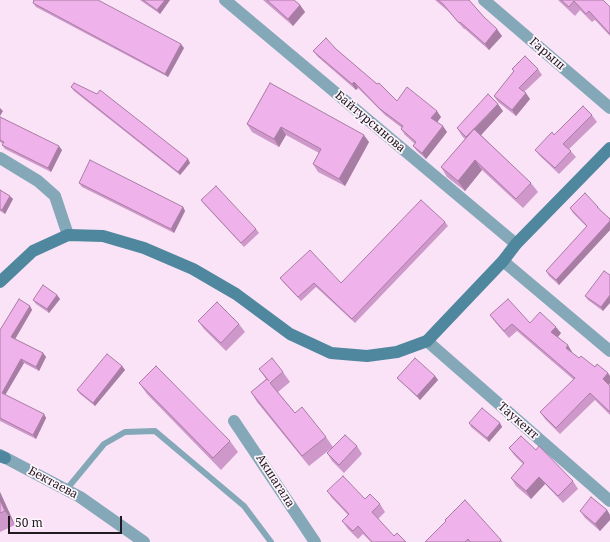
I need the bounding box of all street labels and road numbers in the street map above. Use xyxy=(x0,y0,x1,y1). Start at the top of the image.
street label: Гарыш xyxy=(526,35,568,73)
street label: Байтурсынова xyxy=(332,88,408,156)
street label: Таукент xyxy=(495,399,541,443)
street label: Акшагала xyxy=(253,452,297,510)
street label: Бектаева xyxy=(26,464,80,502)

